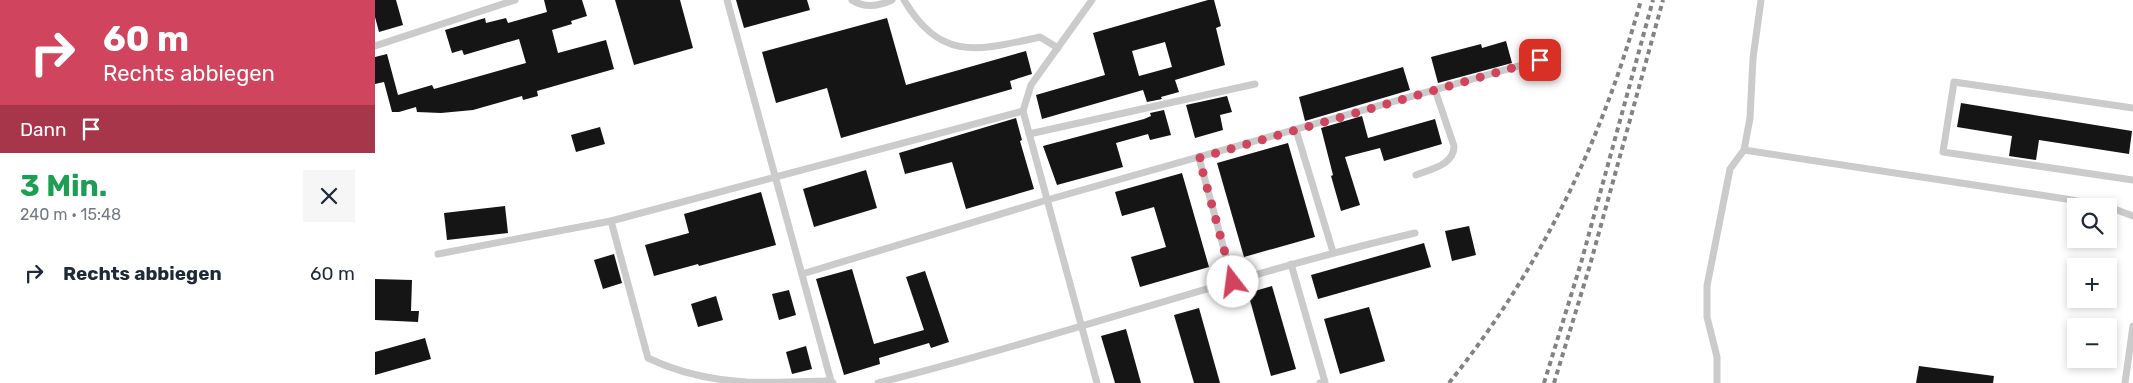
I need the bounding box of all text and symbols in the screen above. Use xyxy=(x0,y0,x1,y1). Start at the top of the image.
text: 60 m xyxy=(103,18,189,60)
icon: right xyxy=(20,20,85,85)
pin xyxy=(1519,39,1561,81)
icon: arrive xyxy=(1526,46,1554,74)
text: Rechts abbiegen xyxy=(103,60,275,87)
icon: arrive xyxy=(77,115,105,143)
text: Dann xyxy=(20,118,67,141)
text: 3 Min. xyxy=(20,168,107,204)
button: close xyxy=(303,170,355,222)
map controls xyxy=(2067,198,2117,368)
button: search xyxy=(2067,198,2117,248)
text: 240 m · 15:48 xyxy=(20,205,121,224)
position arrow xyxy=(1206,255,1258,307)
button: + xyxy=(2067,258,2117,308)
icon: right xyxy=(20,259,48,287)
text: Rechts abbiegen xyxy=(63,262,222,285)
text: 60 m xyxy=(310,262,355,285)
button: − xyxy=(2067,318,2117,368)

